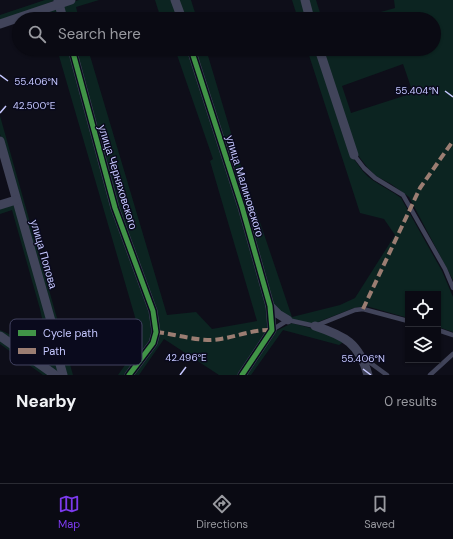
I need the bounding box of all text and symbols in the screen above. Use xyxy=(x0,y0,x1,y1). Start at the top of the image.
search box xyxy=(12,12,441,56)
icon: search xyxy=(26,23,48,45)
text: Search here xyxy=(58,24,141,44)
text: 55.406°N xyxy=(14,75,58,88)
text: 55.404°N xyxy=(395,84,439,97)
text: 42.500°E xyxy=(13,99,56,112)
street label: улица Черняховского xyxy=(95,123,141,231)
street label: улица Малиновского xyxy=(223,134,267,238)
street label: улица Попова xyxy=(27,218,61,291)
map controls xyxy=(405,291,441,363)
button: locate xyxy=(405,291,441,327)
legend xyxy=(10,319,142,365)
text: Cycle path xyxy=(43,326,98,340)
button: layers xyxy=(405,327,441,363)
text: Path xyxy=(43,344,66,358)
text: 42.496°E xyxy=(165,351,207,364)
text: 55.406°N xyxy=(341,352,385,365)
text: Nearby xyxy=(16,390,76,412)
text: 0 results xyxy=(384,393,437,410)
tab: Map xyxy=(58,493,80,531)
tab: Directions xyxy=(196,493,248,531)
tab: Saved xyxy=(364,493,395,531)

